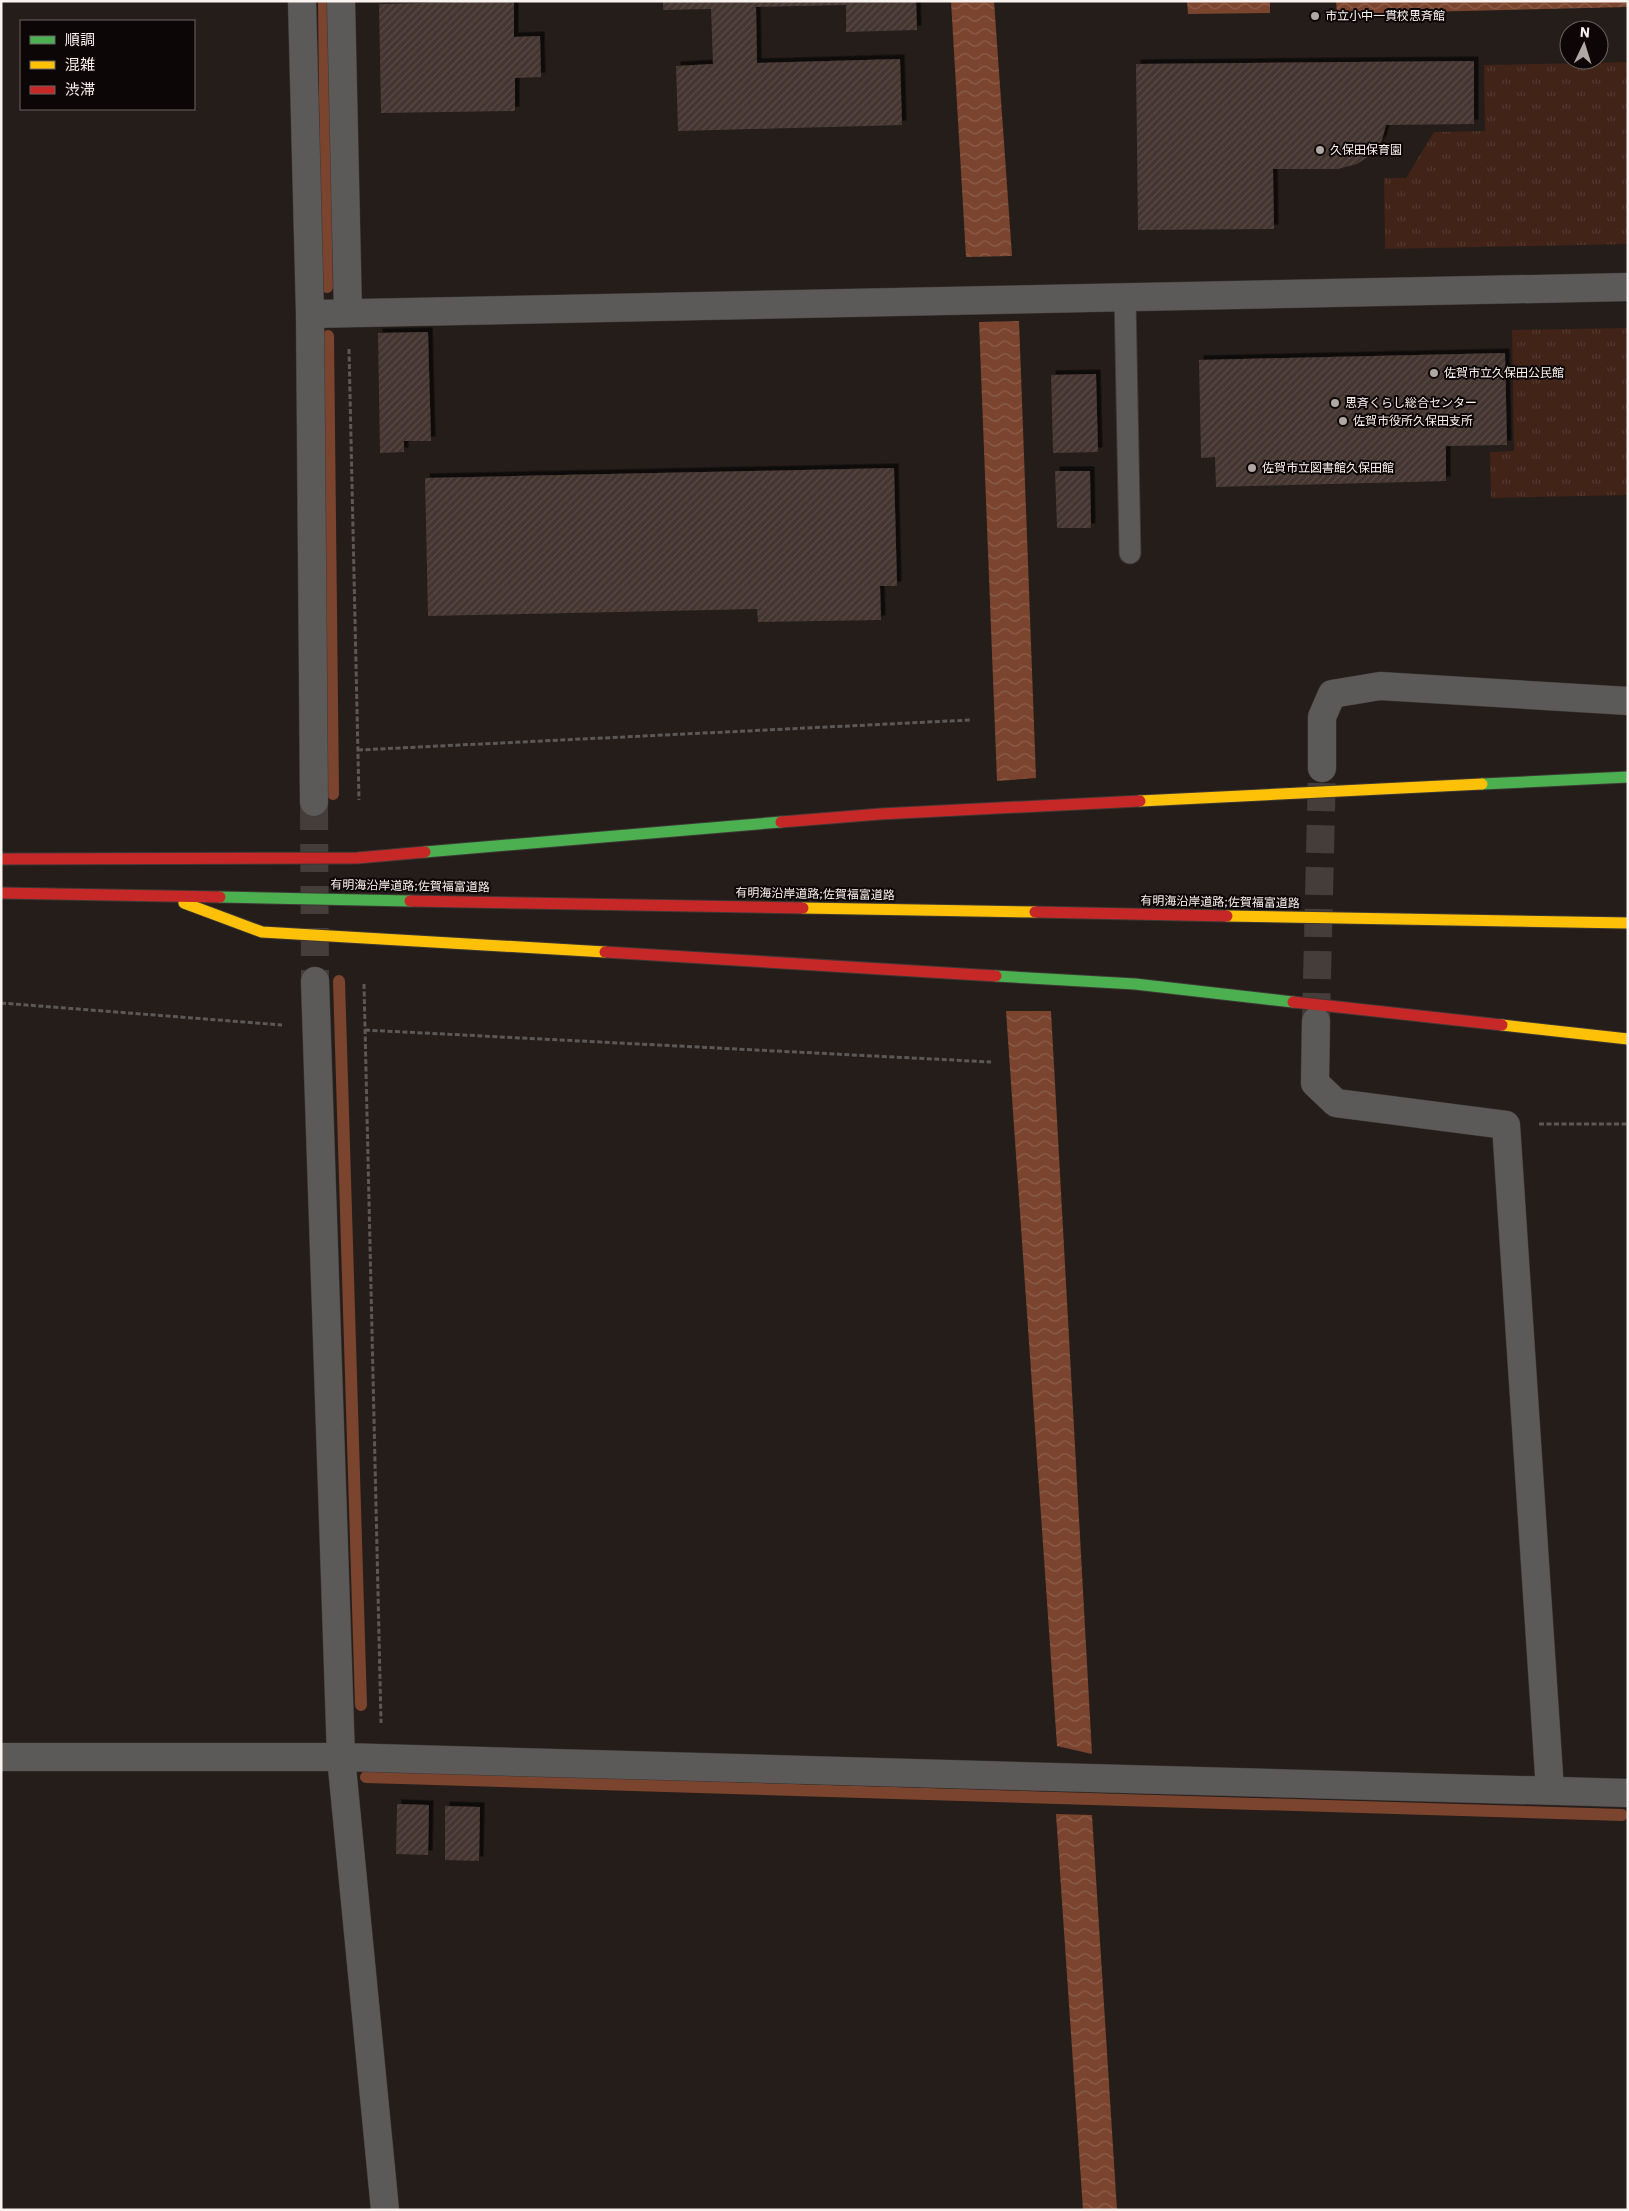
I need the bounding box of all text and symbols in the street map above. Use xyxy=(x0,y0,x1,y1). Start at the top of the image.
place label: 市立小中一貫校思斉館 xyxy=(1325,8,1445,23)
marker: 市立小中一貫校思斉館 xyxy=(1309,10,1321,22)
legend xyxy=(20,20,195,110)
north arrow xyxy=(1559,20,1609,70)
text: N xyxy=(1579,23,1591,41)
text: 順調 xyxy=(65,30,95,49)
text: 混雑 xyxy=(65,55,95,74)
text: 渋滞 xyxy=(65,80,95,99)
place label: 久保田保育園 xyxy=(1330,142,1402,157)
marker: 久保田保育園 xyxy=(1314,144,1326,156)
place label: 佐賀市立久保田公民館 xyxy=(1444,365,1564,380)
marker: 佐賀市立久保田公民館 xyxy=(1428,367,1440,379)
place label: 思斉くらし総合センター xyxy=(1345,395,1477,410)
marker: 思斉くらし総合センター xyxy=(1329,397,1341,409)
place label: 佐賀市役所久保田支所 xyxy=(1353,413,1473,428)
marker: 佐賀市役所久保田支所 xyxy=(1337,415,1349,427)
place label: 佐賀市立図書館久保田館 xyxy=(1262,460,1394,475)
marker: 佐賀市立図書館久保田館 xyxy=(1246,462,1258,474)
street label: 有明海沿岸道路;佐賀福富道路 xyxy=(330,877,490,894)
street label: 有明海沿岸道路;佐賀福富道路 xyxy=(735,885,895,902)
street label: 有明海沿岸道路;佐賀福富道路 xyxy=(1140,893,1300,910)

